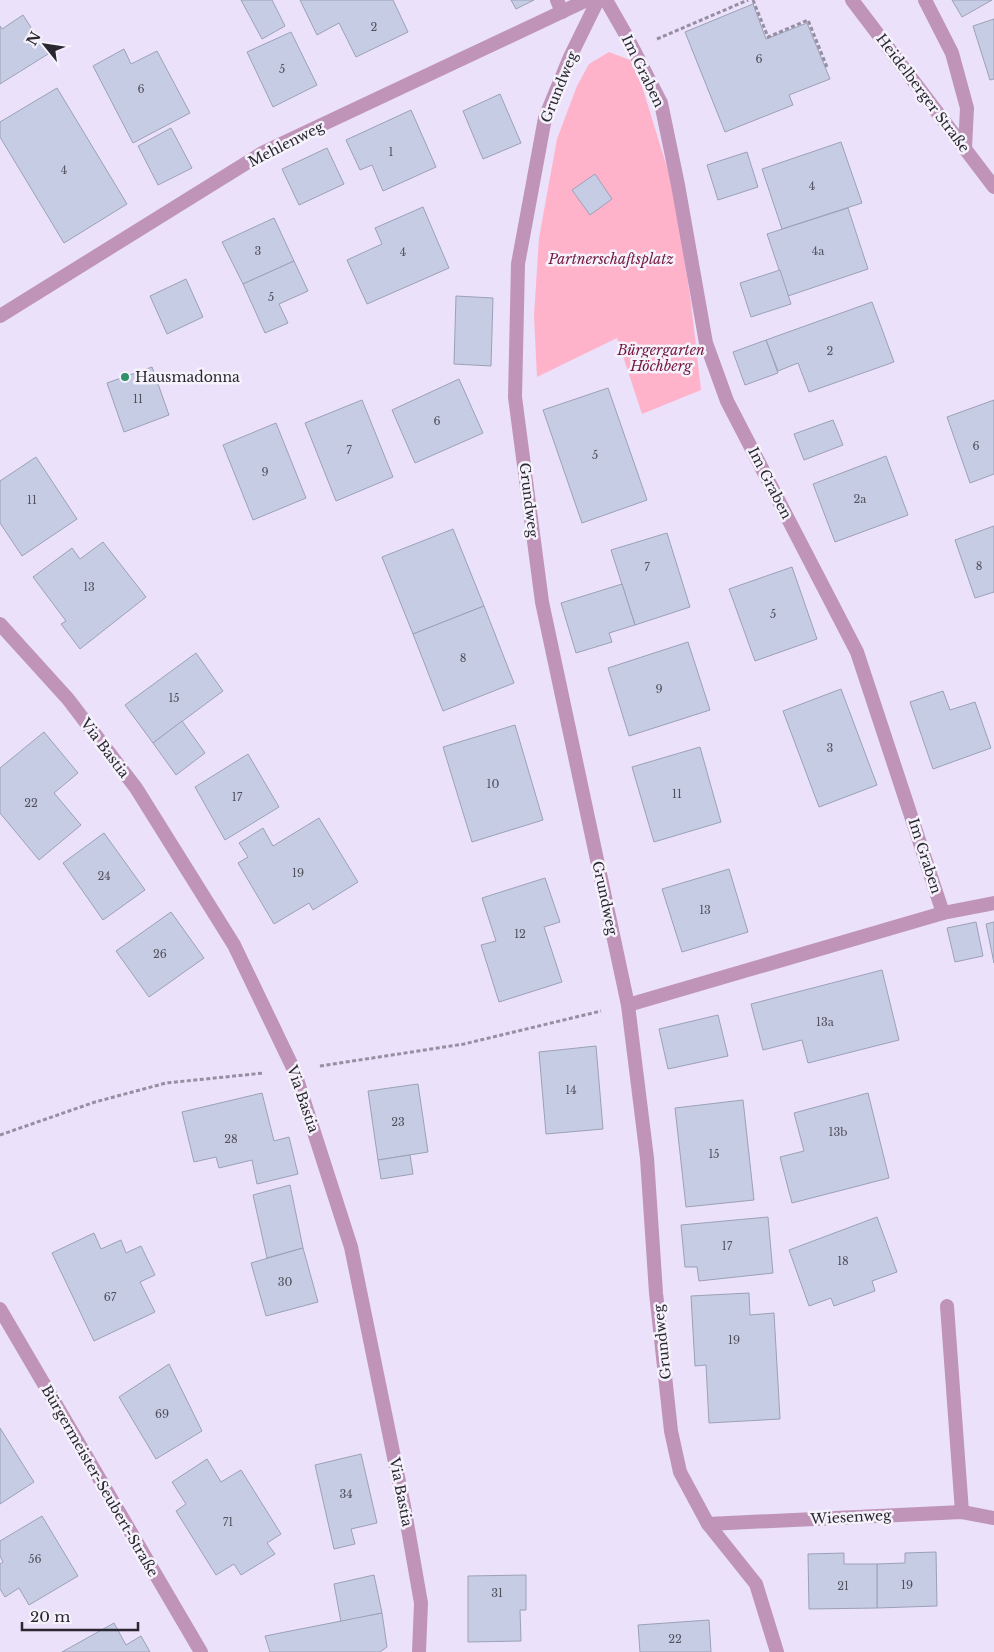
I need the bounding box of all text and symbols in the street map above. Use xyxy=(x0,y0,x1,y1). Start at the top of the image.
north arrow xyxy=(20,20,70,70)
house number: 2 xyxy=(371,20,378,34)
text: N xyxy=(23,28,45,49)
street label: Heidelberger Straße xyxy=(872,30,974,156)
street label: Im Graben xyxy=(618,32,668,110)
street label: Grundweg xyxy=(537,48,582,125)
house number: 6 xyxy=(755,52,763,66)
house number: 5 xyxy=(279,62,285,76)
house number: 6 xyxy=(137,82,145,96)
street label: Mehlenweg xyxy=(245,117,327,171)
house number: 1 xyxy=(389,145,394,159)
house number: 4 xyxy=(61,163,67,177)
house number: 4 xyxy=(809,179,815,193)
house number: 3 xyxy=(255,244,262,258)
house number: 4a xyxy=(812,244,825,258)
house number: 4 xyxy=(400,245,406,259)
park label: Partnerschaftsplatz xyxy=(547,250,674,268)
house number: 5 xyxy=(268,290,274,304)
park label: Bürgergarten Höchberg xyxy=(616,341,705,375)
house number: 2 xyxy=(827,344,834,358)
place label: Hausmadonna xyxy=(135,368,240,386)
marker: Hausmadonna xyxy=(119,371,131,383)
house number: 11 xyxy=(133,392,143,406)
house number: 6 xyxy=(433,414,441,428)
house number: 6 xyxy=(972,439,980,453)
house number: 7 xyxy=(346,443,352,457)
street label: Im Graben xyxy=(744,444,796,522)
house number: 5 xyxy=(592,448,598,462)
street label: Grundweg xyxy=(515,462,543,539)
house number: 9 xyxy=(261,465,269,479)
house number: 2a xyxy=(854,492,867,506)
house number: 11 xyxy=(27,493,37,507)
house number: 8 xyxy=(976,559,982,573)
house number: 7 xyxy=(644,560,650,574)
house number: 13 xyxy=(83,580,95,594)
house number: 5 xyxy=(770,607,776,621)
house number: 8 xyxy=(460,651,466,665)
house number: 9 xyxy=(655,682,663,696)
house number: 15 xyxy=(168,691,180,705)
street label: Via Bastia xyxy=(76,714,133,782)
house number: 3 xyxy=(827,741,834,755)
house number: 10 xyxy=(487,777,500,791)
house number: 11 xyxy=(672,787,682,801)
house number: 17 xyxy=(232,790,243,804)
house number: 22 xyxy=(24,796,38,810)
street label: Im Graben xyxy=(904,816,946,896)
street label: Grundweg xyxy=(588,859,622,937)
house number: 19 xyxy=(292,866,304,880)
house number: 24 xyxy=(97,869,111,883)
house number: 13 xyxy=(699,903,711,917)
house number: 12 xyxy=(514,927,526,941)
house number: 26 xyxy=(153,947,167,961)
house number: 13a xyxy=(816,1015,835,1029)
street label: Via Bastia xyxy=(283,1062,323,1135)
house number: 14 xyxy=(565,1083,577,1097)
house number: 23 xyxy=(391,1115,405,1129)
house number: 13b xyxy=(829,1125,847,1139)
house number: 28 xyxy=(224,1132,238,1146)
house number: 15 xyxy=(708,1147,720,1161)
house number: 17 xyxy=(722,1239,733,1253)
house number: 18 xyxy=(837,1254,849,1268)
house number: 30 xyxy=(278,1275,292,1289)
house number: 67 xyxy=(104,1290,117,1304)
street label: Grundweg xyxy=(649,1303,675,1380)
house number: 19 xyxy=(728,1333,740,1347)
street label: Bürgermeister-Seubert-Straße xyxy=(38,1382,162,1580)
house number: 69 xyxy=(155,1407,169,1421)
street label: Via Bastia xyxy=(385,1455,417,1528)
house number: 34 xyxy=(339,1487,353,1501)
street label: Wiesenweg xyxy=(809,1506,893,1528)
house number: 71 xyxy=(223,1515,233,1529)
house number: 56 xyxy=(28,1552,42,1566)
house number: 19 xyxy=(901,1578,913,1592)
house number: 21 xyxy=(837,1579,849,1593)
house number: 31 xyxy=(491,1586,503,1600)
scale bar xyxy=(22,1600,139,1632)
text: 20 m xyxy=(30,1607,70,1626)
house number: 22 xyxy=(668,1632,682,1646)

